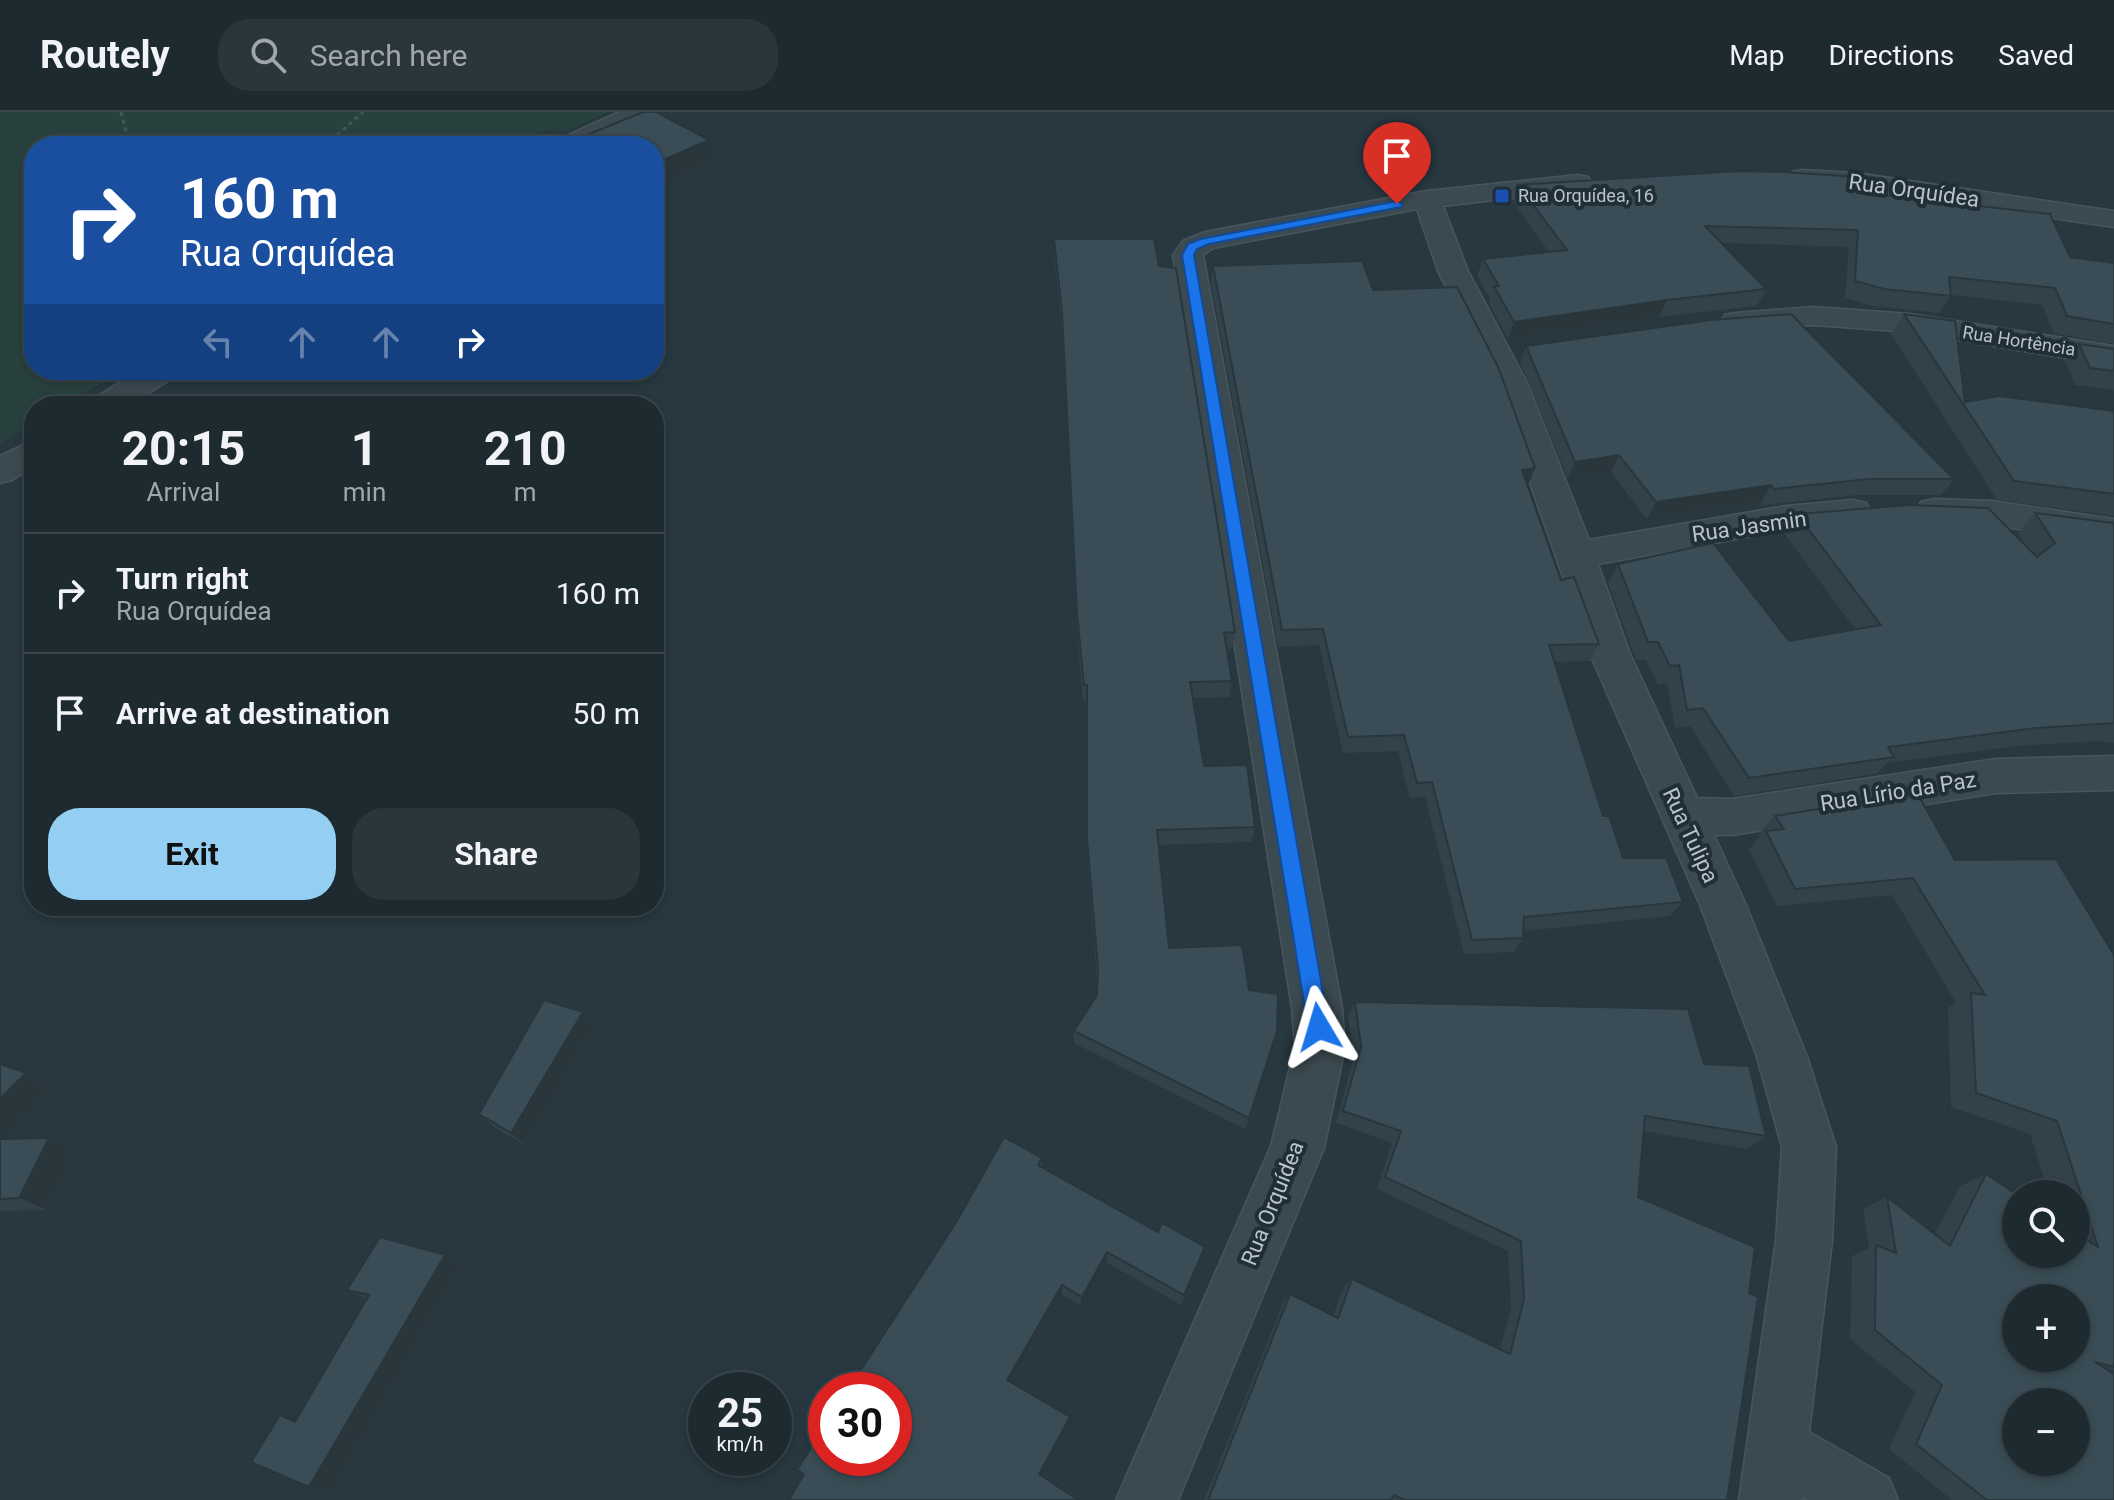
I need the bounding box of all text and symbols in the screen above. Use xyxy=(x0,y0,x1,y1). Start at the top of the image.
search box xyxy=(218,19,778,91)
text: Routely xyxy=(40,33,170,77)
icon: search xyxy=(246,33,290,77)
text: Search here xyxy=(310,38,467,73)
text: Map xyxy=(1729,39,1785,72)
text: Directions xyxy=(1829,39,1954,72)
text: Saved xyxy=(1998,39,2074,72)
pin xyxy=(1363,122,1431,204)
icon: arrive xyxy=(1375,134,1419,178)
text: 160 m xyxy=(180,166,339,232)
icon: right xyxy=(48,168,152,272)
street label: Rua Orquídea xyxy=(1847,169,1981,212)
place label: Rua Orquídea, 16 xyxy=(1518,185,1654,206)
marker: Rua Orquídea, 16 xyxy=(1493,187,1511,205)
text: Rua Orquídea xyxy=(180,233,395,275)
icon: left xyxy=(196,320,240,364)
icon: ahead xyxy=(280,320,324,364)
icon: ahead xyxy=(364,320,408,364)
icon: right xyxy=(448,320,492,364)
street label: Rua Hortência xyxy=(1961,321,2077,360)
text: 20:15 xyxy=(122,420,245,477)
text: 1 xyxy=(351,420,378,477)
text: 210 xyxy=(484,420,566,477)
text: Arrival xyxy=(147,477,220,507)
text: min xyxy=(343,477,386,507)
text: m xyxy=(514,477,537,507)
street label: Rua Jasmin xyxy=(1690,506,1808,547)
text: Turn right xyxy=(116,561,249,596)
icon: right xyxy=(48,571,92,615)
text: 160 m xyxy=(556,576,640,611)
text: Rua Orquídea xyxy=(116,596,272,626)
icon: arrive xyxy=(48,691,92,735)
text: Arrive at destination xyxy=(116,696,390,731)
text: 50 m xyxy=(573,696,640,731)
street label: Rua Lírio da Paz xyxy=(1818,767,1978,816)
street label: Rua Tulipa xyxy=(1658,784,1723,887)
button: Exit xyxy=(48,808,336,900)
button: Share xyxy=(352,808,640,900)
position arrow xyxy=(1277,985,1361,1069)
street label: Rua Orquídea xyxy=(1236,1137,1309,1269)
map controls xyxy=(2002,1180,2090,1476)
button: search xyxy=(2002,1180,2090,1268)
button: + xyxy=(2002,1284,2090,1372)
speed limit sign: 30 xyxy=(808,1372,912,1476)
button: − xyxy=(2002,1388,2090,1476)
text: 25 xyxy=(717,1390,763,1437)
text: km/h xyxy=(717,1432,763,1456)

